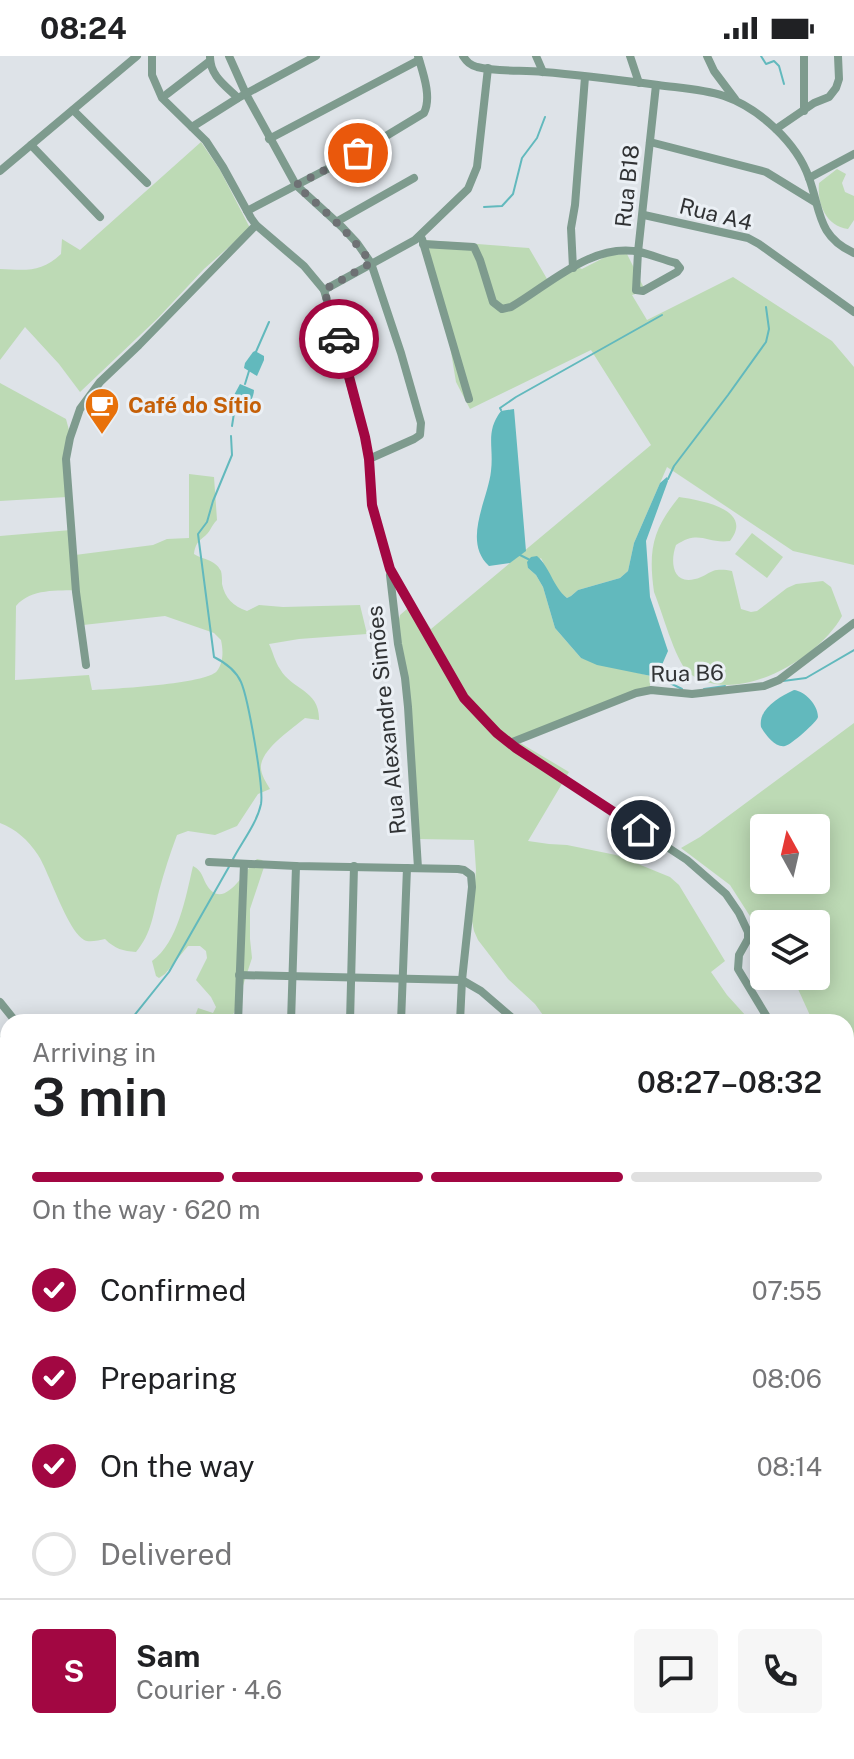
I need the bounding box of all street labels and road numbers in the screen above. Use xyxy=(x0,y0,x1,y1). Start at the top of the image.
street label: Rua B18 xyxy=(610,143,644,229)
street label: Rua A4 xyxy=(677,192,755,236)
street label: Rua Alexandre Simões xyxy=(361,604,411,836)
street label: Rua B6 xyxy=(650,659,724,687)

